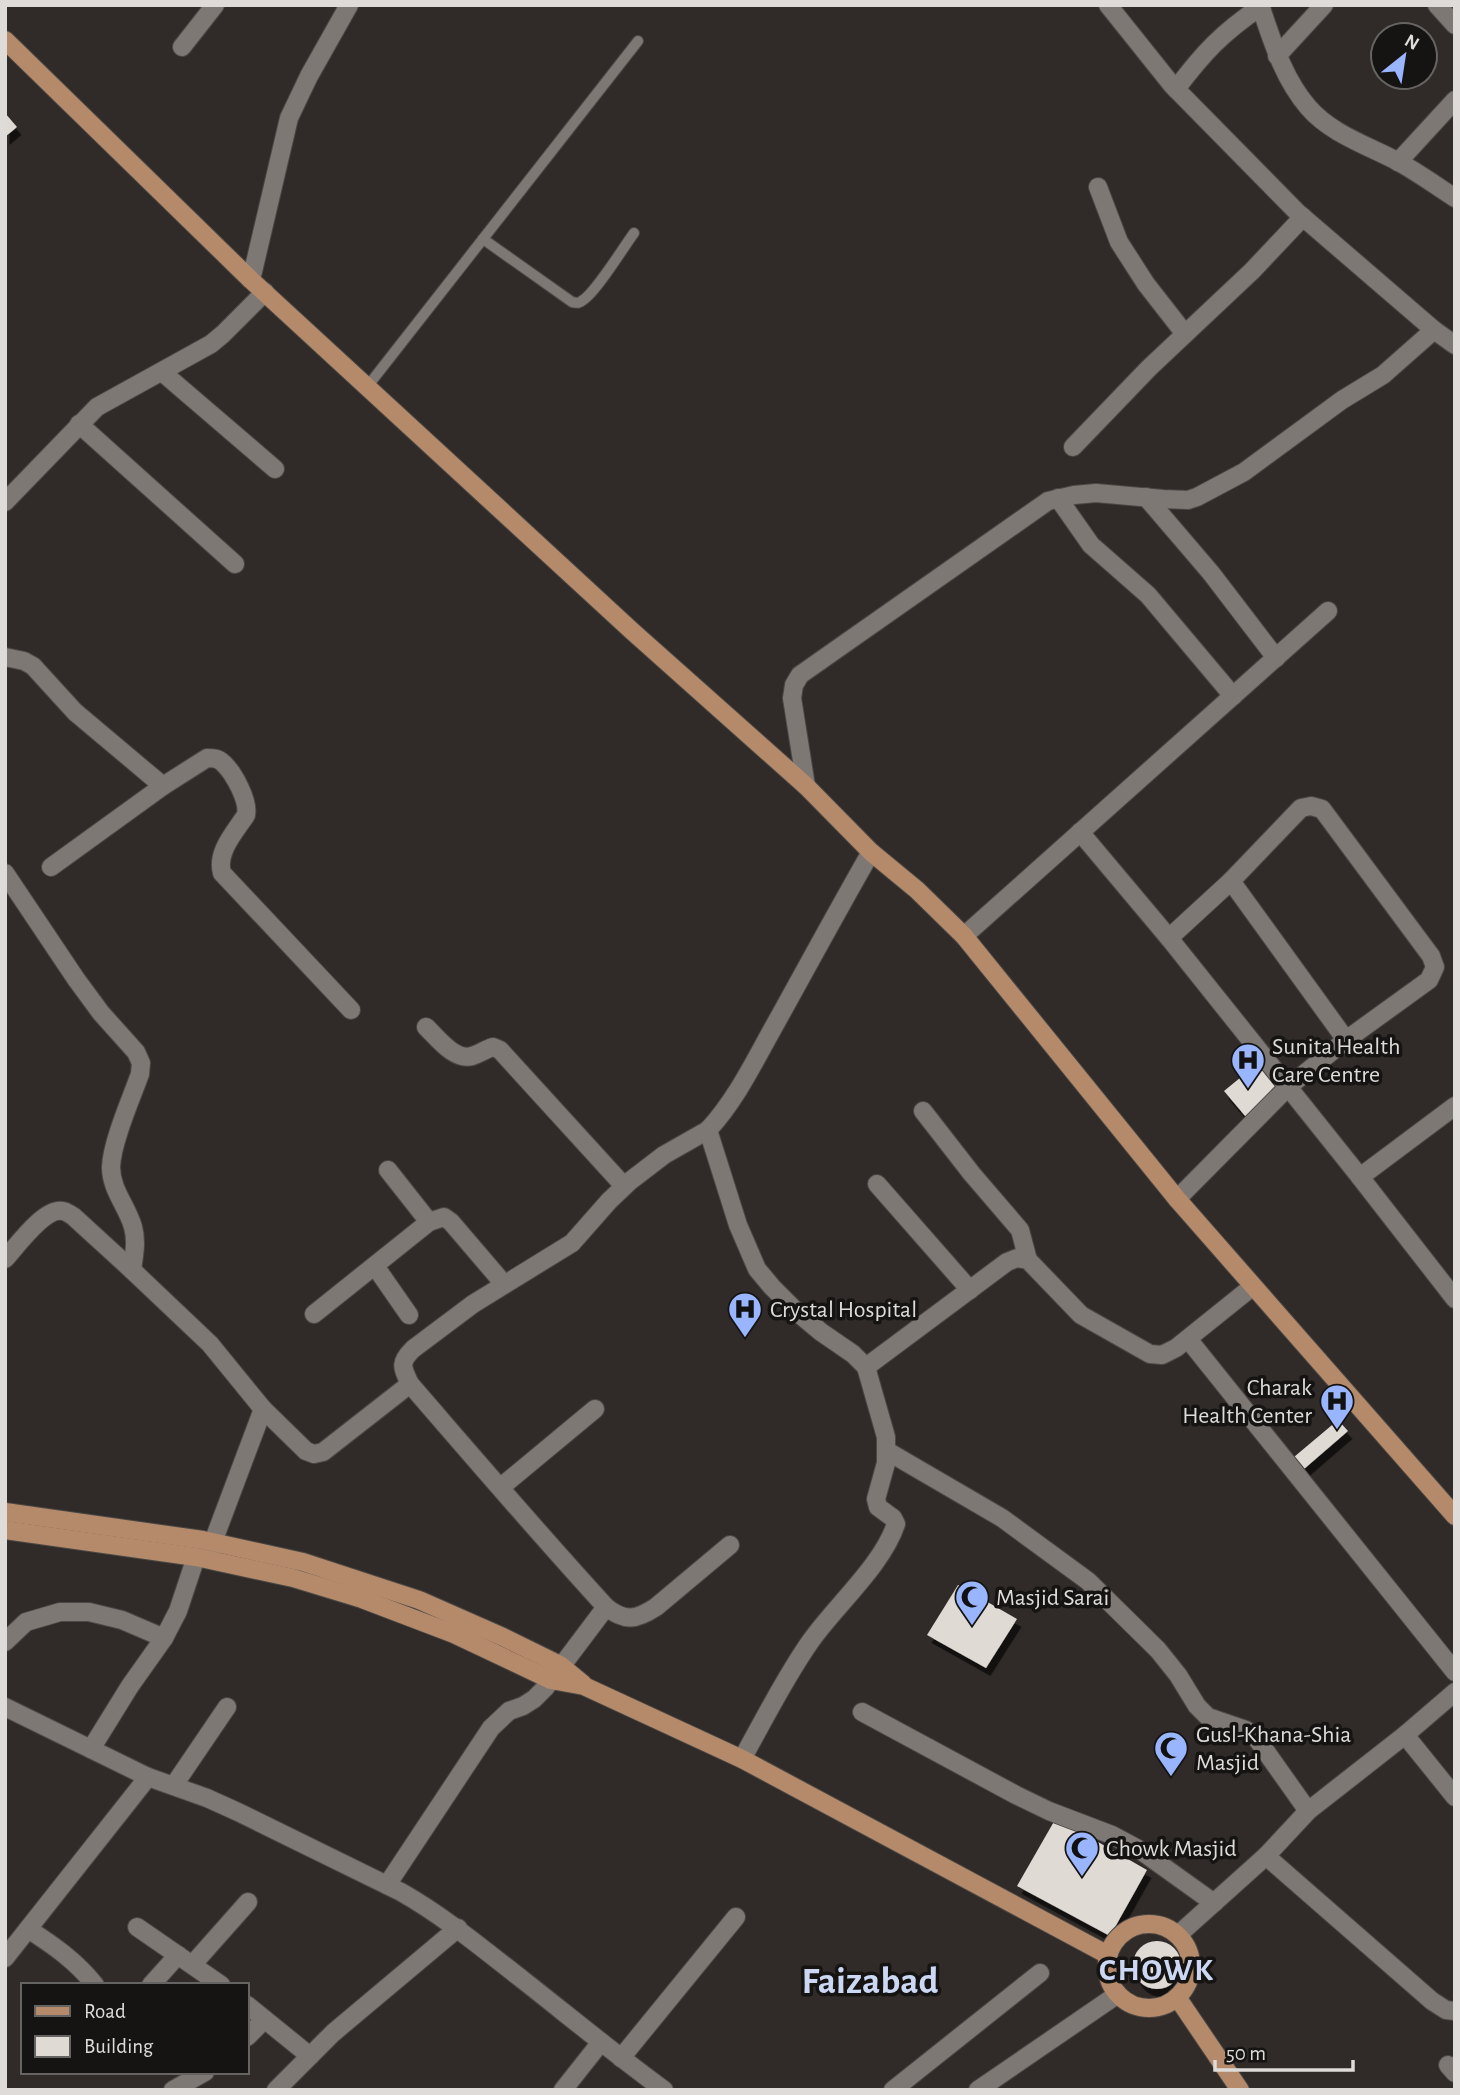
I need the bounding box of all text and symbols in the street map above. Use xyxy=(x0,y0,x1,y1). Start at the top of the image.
north arrow xyxy=(1369,21,1439,91)
text: N xyxy=(1401,31,1422,54)
place label: Sunita Health Care Centre xyxy=(1272,1035,1400,1087)
hospital icon: Sunita Health Care Centre xyxy=(1229,1041,1267,1090)
hospital icon: Crystal Hospital xyxy=(726,1290,764,1339)
place label: Crystal Hospital xyxy=(770,1298,917,1322)
place label: Charak Health Center xyxy=(1182,1376,1312,1428)
hospital icon: Charak Health Center xyxy=(1318,1382,1356,1431)
mosque icon: Masjid Sarai xyxy=(953,1578,991,1627)
place label: Masjid Sarai xyxy=(996,1586,1109,1610)
place label: Gusl-Khana-Shia Masjid xyxy=(1196,1723,1351,1775)
mosque icon: Gusl-Khana-Shia Masjid xyxy=(1152,1729,1190,1778)
mosque icon: Chowk Masjid xyxy=(1063,1829,1101,1878)
place label: Chowk Masjid xyxy=(1106,1837,1237,1861)
district label: CHOWK xyxy=(1099,1954,1215,1986)
district label: Faizabad xyxy=(801,1963,939,2001)
legend xyxy=(21,1983,248,2074)
text: Road xyxy=(84,2001,126,2022)
scale bar xyxy=(1215,2028,1353,2072)
text: Building xyxy=(84,2036,154,2057)
text: 50 m xyxy=(1226,2043,1266,2064)

